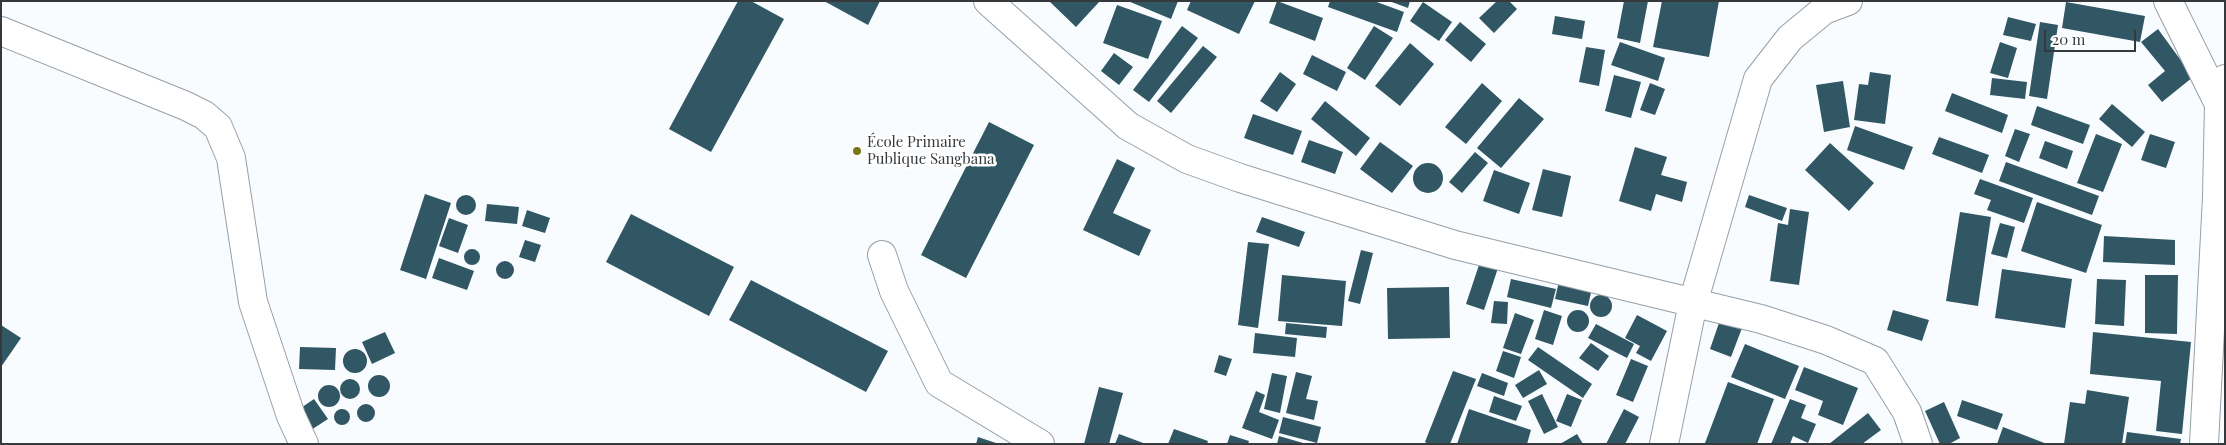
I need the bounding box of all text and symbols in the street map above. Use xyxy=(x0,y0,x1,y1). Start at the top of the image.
scale bar xyxy=(2046,20,2138,52)
text: 20 m xyxy=(2052,29,2085,49)
place label: École Primaire Publique Sangbana xyxy=(867,133,995,168)
marker: École Primaire Publique Sangbana xyxy=(851,145,863,157)

